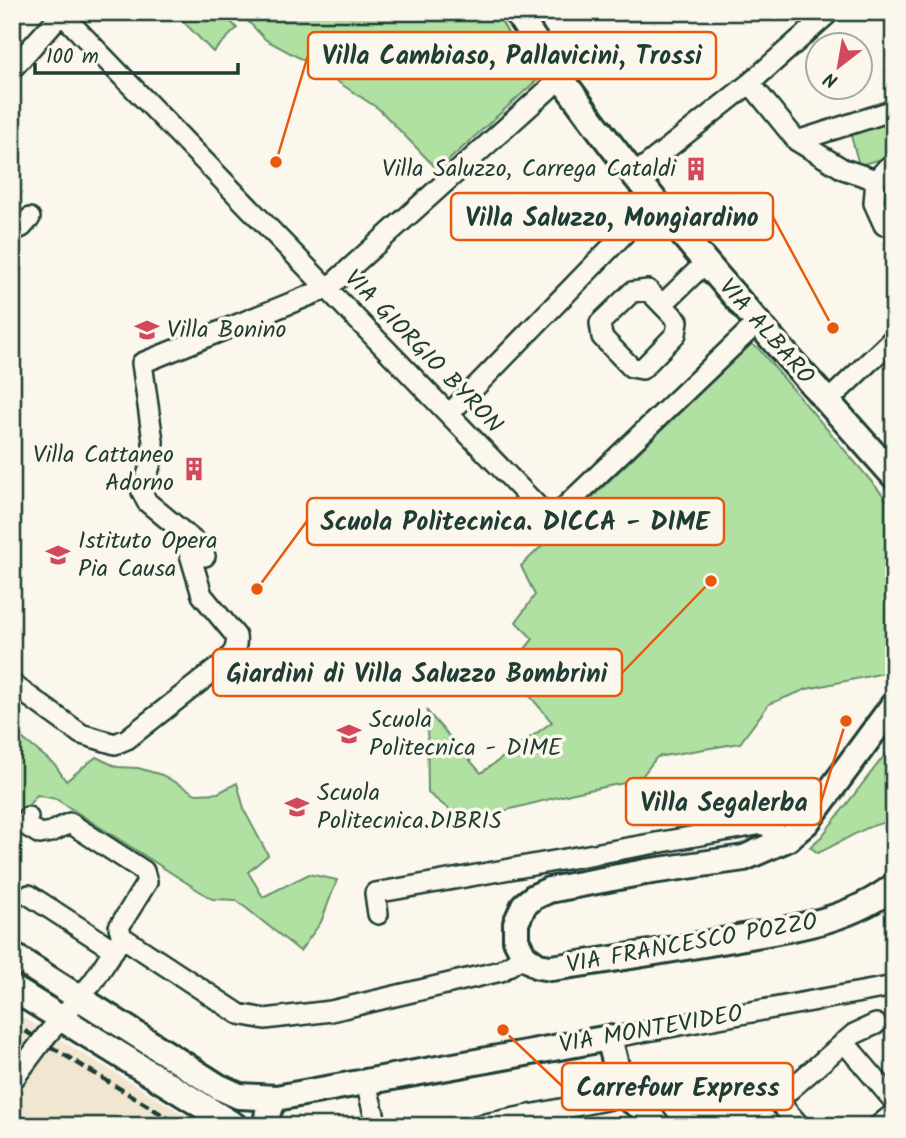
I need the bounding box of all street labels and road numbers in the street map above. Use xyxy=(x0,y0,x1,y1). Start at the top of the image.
street label: VIA GIORGIO BYRON xyxy=(334,261,512,443)
street label: VIA ALBARO xyxy=(708,270,824,394)
street label: VIA FRANCESCO POZZO xyxy=(564,903,821,985)
street label: VIA MONTEVIDEO xyxy=(556,995,746,1065)

